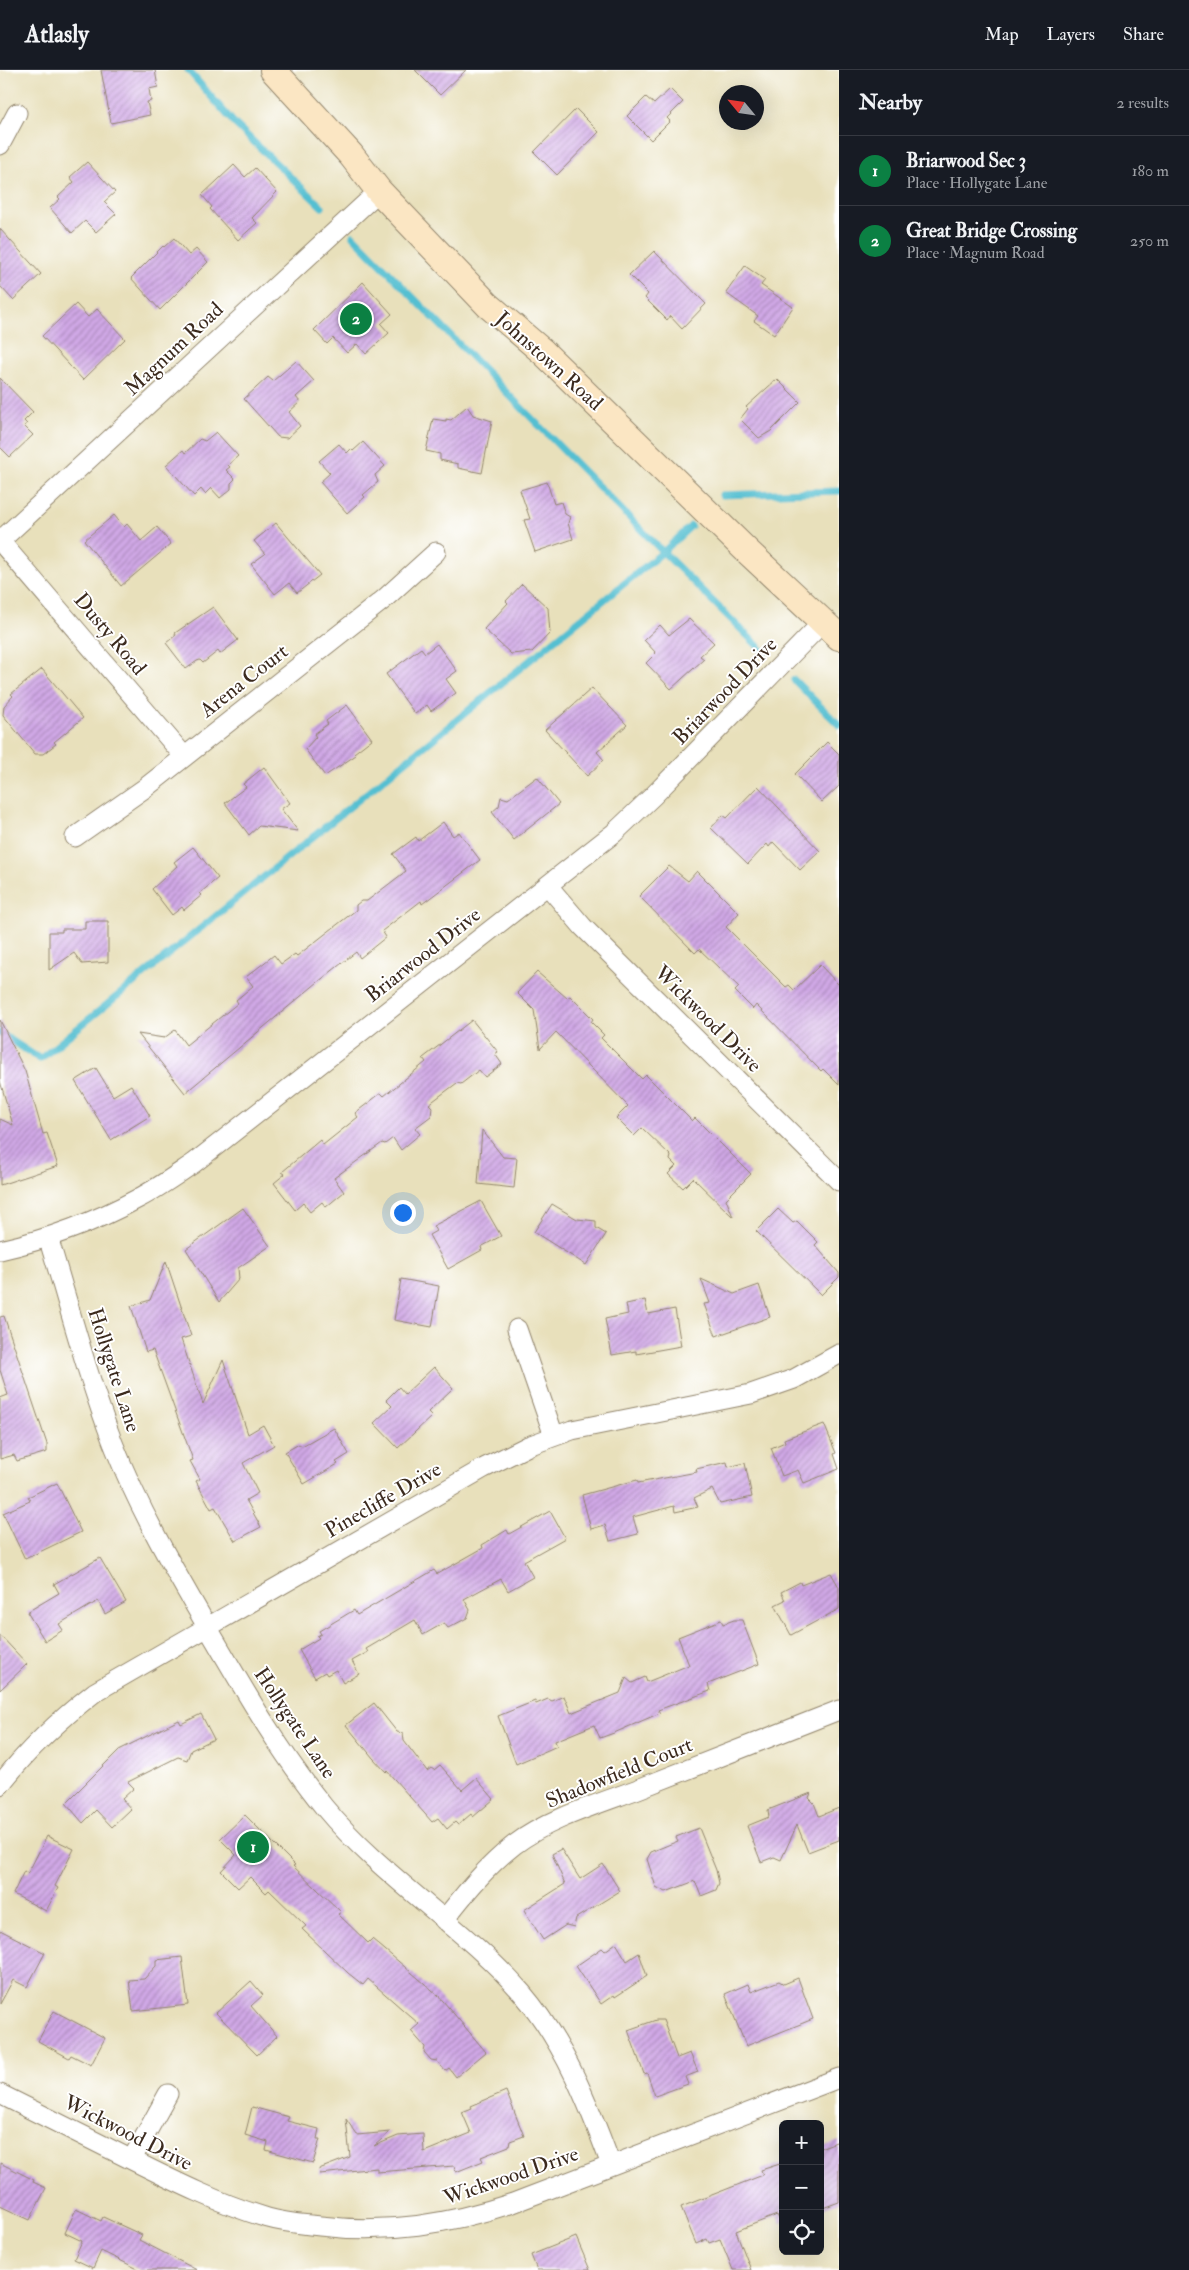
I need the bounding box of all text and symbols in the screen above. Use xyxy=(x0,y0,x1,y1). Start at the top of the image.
text: Atlasly xyxy=(25,19,89,50)
text: Map xyxy=(985,23,1019,46)
text: Layers xyxy=(1047,23,1095,46)
text: Share xyxy=(1123,23,1164,46)
north arrow xyxy=(719,85,764,130)
text: Nearby xyxy=(859,89,922,116)
text: 2 results xyxy=(1116,93,1169,113)
text: Briarwood Sec 3 xyxy=(906,149,1026,173)
text: 1 xyxy=(872,161,878,181)
text: 180 m xyxy=(1132,161,1169,181)
text: Place · Hollygate Lane xyxy=(906,173,1047,193)
text: Great Bridge Crossing xyxy=(906,219,1077,243)
text: 2 xyxy=(871,231,879,251)
text: 250 m xyxy=(1130,231,1169,251)
text: Place · Magnum Road xyxy=(906,243,1045,263)
street label: Magnum Road xyxy=(119,296,230,402)
pin: 2 xyxy=(340,300,372,338)
street label: Johnstown Road xyxy=(489,305,609,417)
street label: Dusty Road xyxy=(68,587,153,681)
street label: Briarwood Drive xyxy=(667,631,783,751)
street label: Arena Court xyxy=(194,638,294,725)
street label: Briarwood Drive xyxy=(360,901,486,1009)
street label: Wickwood Drive xyxy=(648,959,768,1079)
your location xyxy=(390,1200,416,1226)
street label: Hollygate Lane xyxy=(81,1304,147,1436)
street label: Pinecliffe Drive xyxy=(320,1456,446,1544)
street label: Hollygate Lane xyxy=(248,1662,342,1784)
street label: Shadowfield Court xyxy=(542,1731,697,1815)
pin: 1 xyxy=(237,1828,269,1866)
street label: Wickwood Drive xyxy=(58,2088,197,2177)
map controls xyxy=(779,2120,824,2255)
button: + xyxy=(779,2120,824,2165)
street label: Wickwood Drive xyxy=(439,2140,582,2212)
button: − xyxy=(779,2165,824,2210)
button: locate xyxy=(779,2210,824,2255)

